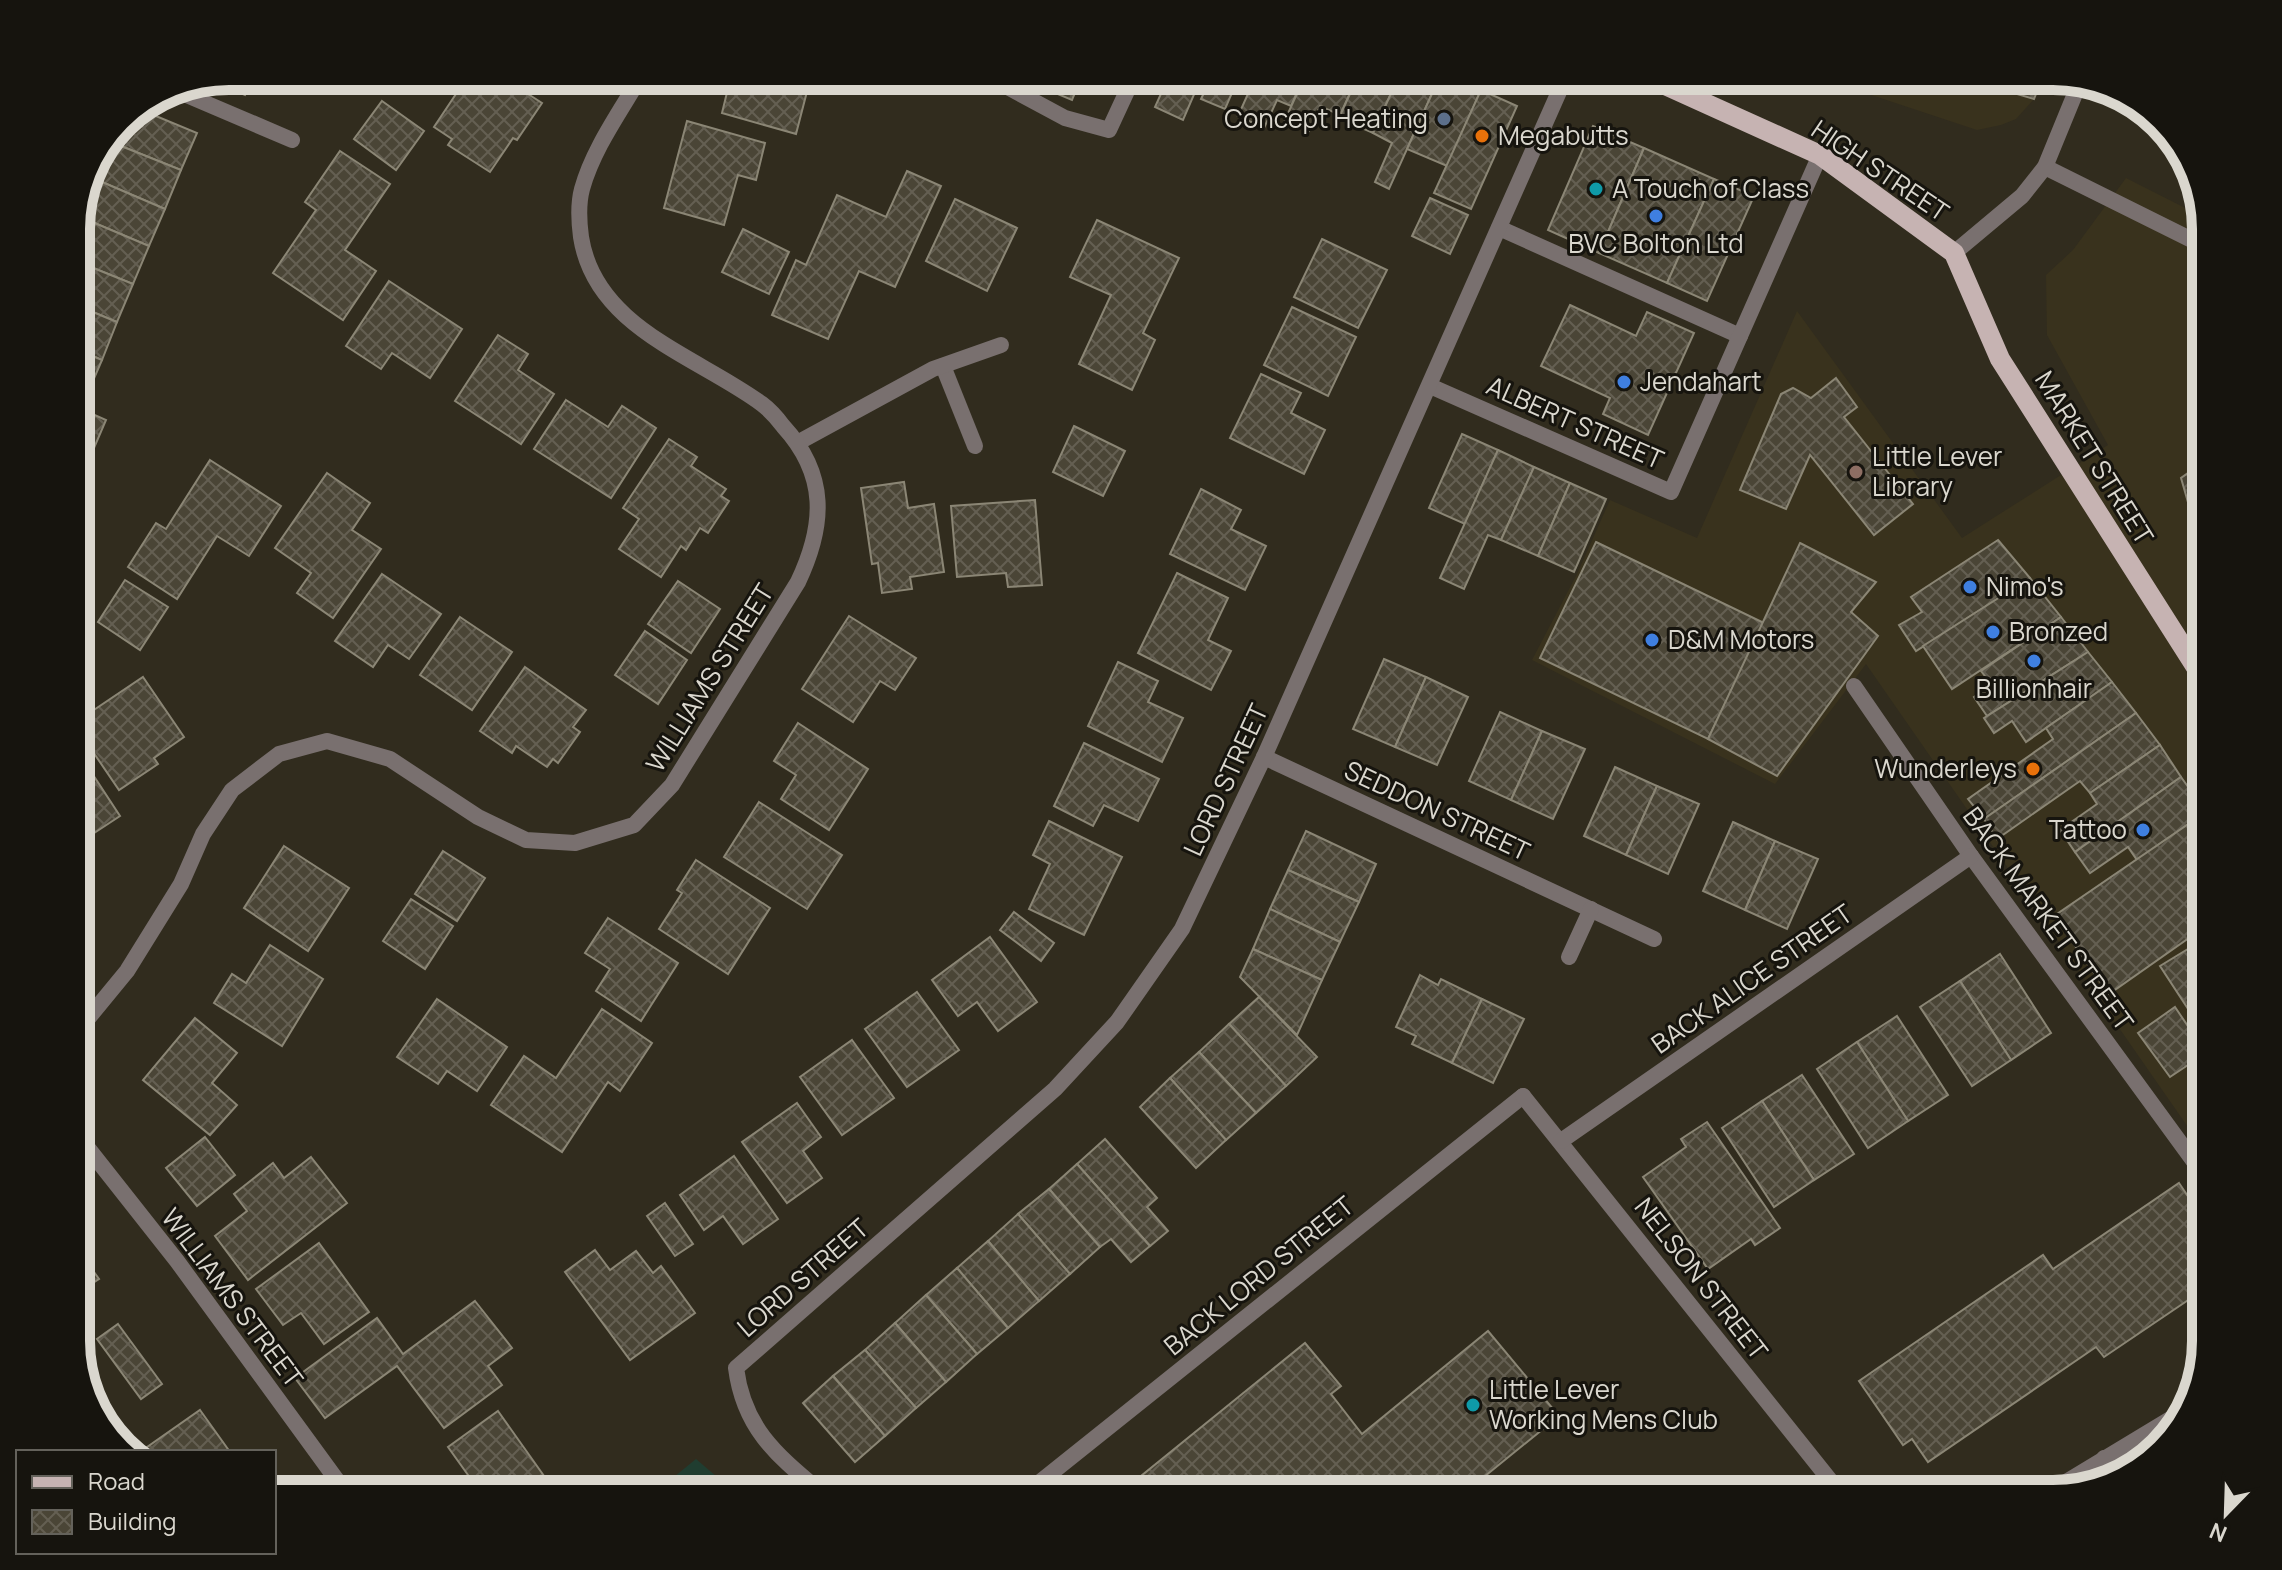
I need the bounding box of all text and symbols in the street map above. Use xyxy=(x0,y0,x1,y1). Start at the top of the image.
place label: Concept Heating xyxy=(1224,100,1428,136)
marker: Concept Heating xyxy=(1435,110,1453,128)
street label: HIGH STREET xyxy=(1805,111,1957,230)
place label: Megabutts xyxy=(1498,117,1629,153)
marker: Megabutts xyxy=(1473,127,1491,145)
place label: A Touch of Class xyxy=(1612,170,1809,206)
marker: A Touch of Class xyxy=(1587,180,1605,198)
marker: BVC Bolton Ltd xyxy=(1647,207,1665,225)
place label: BVC Bolton Ltd xyxy=(1568,225,1744,261)
place label: Jendahart xyxy=(1640,363,1762,399)
street label: MARKET STREET xyxy=(2027,364,2163,551)
street label: ALBERT STREET xyxy=(1481,367,1670,477)
marker: Jendahart xyxy=(1615,373,1633,391)
place label: Little Lever Library xyxy=(1872,438,2002,504)
marker: Little Lever Library xyxy=(1847,463,1865,481)
place label: Nimo's xyxy=(1986,568,2064,604)
street label: WILLIAMS STREET xyxy=(637,576,782,778)
marker: Nimo's xyxy=(1961,578,1979,596)
place label: Bronzed xyxy=(2009,613,2108,649)
place label: D&M Motors xyxy=(1668,621,1814,657)
marker: Bronzed xyxy=(1984,623,2002,641)
marker: D&M Motors xyxy=(1643,631,1661,649)
marker: Billionhair xyxy=(2025,652,2043,670)
place label: Billionhair xyxy=(1976,670,2092,706)
street label: LORD STREET xyxy=(1174,697,1276,861)
place label: Wunderleys xyxy=(1874,750,2017,786)
street label: SEDDON STREET xyxy=(1339,751,1536,869)
marker: Wunderleys xyxy=(2024,760,2042,778)
street label: BACK MARKET STREET xyxy=(1955,799,2143,1038)
place label: Tattoo xyxy=(2049,811,2127,847)
marker: Tattoo xyxy=(2134,821,2152,839)
street label: BACK ALICE STREET xyxy=(1644,895,1860,1061)
street label: BACK LORD STREET xyxy=(1156,1187,1361,1363)
street label: NELSON STREET xyxy=(1627,1190,1777,1367)
street label: WILLIAMS STREET xyxy=(154,1200,312,1395)
street label: LORD STREET xyxy=(729,1210,876,1345)
place label: Little Lever Working Mens Club xyxy=(1489,1371,1718,1437)
marker: Little Lever Working Mens Club xyxy=(1464,1396,1482,1414)
legend xyxy=(16,1450,276,1554)
text: Road xyxy=(88,1464,145,1497)
north arrow xyxy=(2186,1474,2266,1554)
text: Building xyxy=(88,1504,176,1537)
text: N xyxy=(2205,1516,2231,1549)

